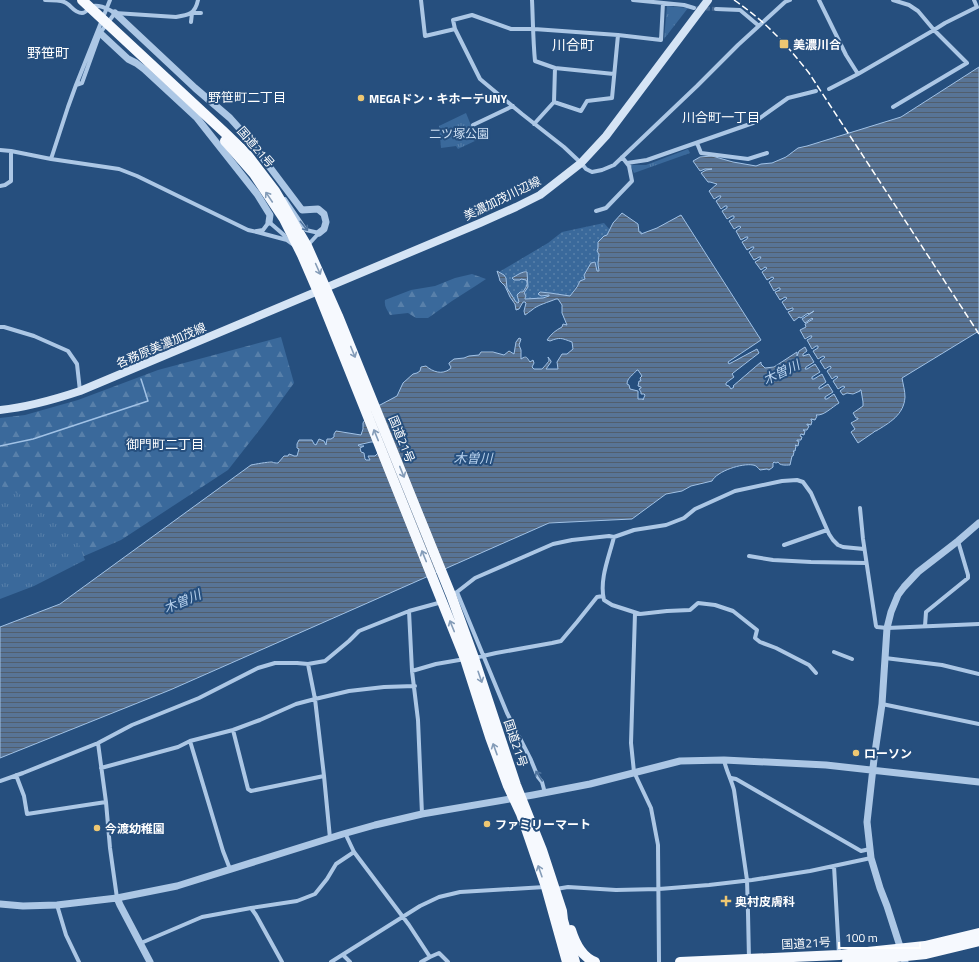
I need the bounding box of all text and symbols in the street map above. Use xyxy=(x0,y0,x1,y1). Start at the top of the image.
district label: 川合町 xyxy=(552,34,594,55)
place label: 美濃川合 xyxy=(793,35,841,54)
marker: 美濃川合 xyxy=(778,38,790,50)
district label: 野笹町 xyxy=(27,42,69,63)
district label: 野笹町二丁目 xyxy=(208,87,286,107)
place label: MEGAドン・キホーテUNY xyxy=(369,89,508,108)
marker: MEGAドン・キホーテUNY xyxy=(356,93,366,103)
district label: 川合町一丁目 xyxy=(682,107,760,127)
street label: 国道21号 xyxy=(233,122,279,172)
park label: 二ツ塚公園 xyxy=(429,124,489,143)
street label: 美濃加茂川辺線 xyxy=(460,171,544,225)
one-way arrow xyxy=(265,192,273,203)
one-way arrow xyxy=(300,220,308,231)
one-way arrow xyxy=(315,263,322,275)
street label: 各務原美濃加茂線 xyxy=(113,317,209,373)
one-way arrow xyxy=(350,345,357,357)
water label: 木曽川 xyxy=(759,354,805,390)
street label: 国道21号 xyxy=(384,413,420,465)
one-way arrow xyxy=(371,429,379,441)
district label: 御門町二丁目 xyxy=(126,434,204,454)
water label: 木曽川 xyxy=(453,448,494,468)
one-way arrow xyxy=(398,466,406,478)
one-way arrow xyxy=(420,550,427,562)
water label: 木曽川 xyxy=(160,583,206,618)
one-way arrow xyxy=(448,621,456,633)
one-way arrow xyxy=(477,670,485,682)
street label: 国道21号 xyxy=(499,717,533,769)
one-way arrow xyxy=(491,743,498,756)
place label: ローソン xyxy=(864,744,912,763)
marker: ローソン xyxy=(851,748,861,758)
one-way arrow xyxy=(535,771,543,782)
place label: ファミリーマート xyxy=(495,815,591,834)
place label: 今渡幼稚園 xyxy=(105,819,165,838)
marker: ファミリーマート xyxy=(482,819,492,829)
marker: 今渡幼稚園 xyxy=(92,823,102,833)
one-way arrow xyxy=(536,864,543,877)
place label: 奥村皮膚科 xyxy=(735,892,795,911)
marker: 奥村皮膚科 xyxy=(720,895,732,907)
scale bar xyxy=(839,924,920,950)
text: 100 m xyxy=(845,928,878,947)
street label: 国道21号 xyxy=(781,932,831,954)

